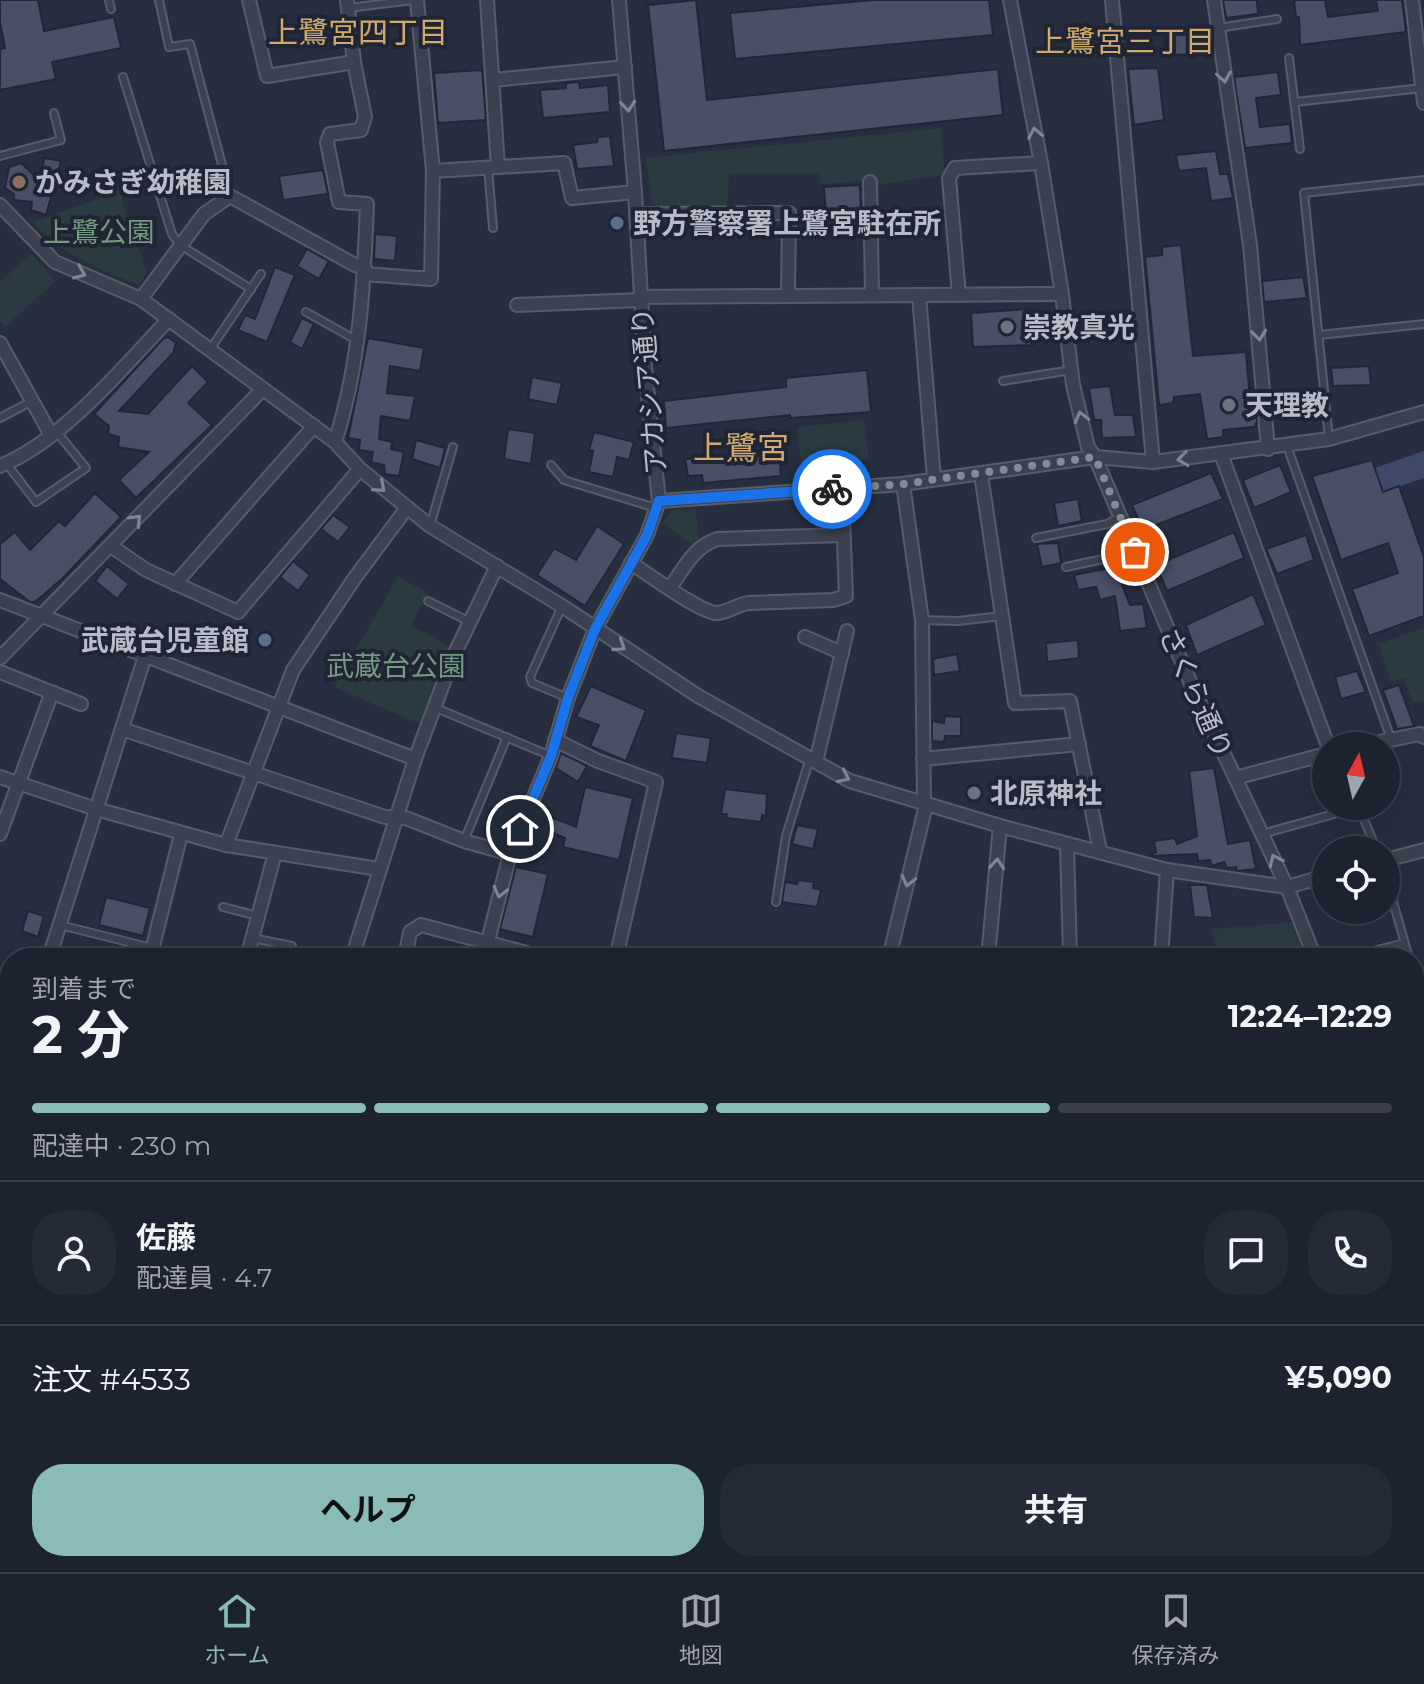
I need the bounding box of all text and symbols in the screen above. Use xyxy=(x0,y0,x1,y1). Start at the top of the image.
district label: 上鷺宮四丁目 xyxy=(268,14,448,51)
district label: 上鷺宮三丁目 xyxy=(1035,23,1215,60)
one-way arrow xyxy=(1215,71,1232,84)
one-way arrow xyxy=(619,100,636,113)
one-way arrow xyxy=(1027,127,1044,140)
place label: かみさぎ幼稚園 xyxy=(35,165,231,199)
marker: かみさぎ幼稚園 xyxy=(10,173,28,191)
place label: 野方警察署上鷺宮駐在所 xyxy=(633,206,941,240)
marker: 野方警察署上鷺宮駐在所 xyxy=(608,214,626,232)
park label: 上鷺公園 xyxy=(43,215,155,249)
one-way arrow xyxy=(72,263,86,279)
street label: アカシア通り xyxy=(625,306,673,476)
place label: 崇教真光 xyxy=(1023,310,1135,344)
marker: 崇教真光 xyxy=(998,318,1016,336)
one-way arrow xyxy=(1250,329,1267,342)
place label: 天理教 xyxy=(1245,388,1329,422)
marker: 天理教 xyxy=(1220,396,1238,414)
one-way arrow xyxy=(1073,411,1090,425)
district label: 上鷺宮 xyxy=(693,428,789,467)
courier xyxy=(792,449,872,529)
one-way arrow xyxy=(1176,450,1189,467)
icon: bike xyxy=(810,467,854,511)
one-way arrow xyxy=(371,477,386,492)
one-way arrow xyxy=(126,515,141,529)
pin xyxy=(1101,518,1169,586)
icon: bag xyxy=(1113,530,1157,574)
street label: さくら通り xyxy=(1152,622,1240,764)
place label: 武蔵台児童館 xyxy=(81,623,249,657)
marker: 武蔵台児童館 xyxy=(256,631,274,649)
one-way arrow xyxy=(612,636,626,651)
park label: 武蔵台公園 xyxy=(326,649,466,683)
north arrow xyxy=(1312,732,1400,820)
map controls xyxy=(1312,732,1400,924)
one-way arrow xyxy=(836,767,851,783)
place label: 北原神社 xyxy=(990,776,1102,810)
marker: 北原神社 xyxy=(965,784,983,802)
pin xyxy=(486,795,554,863)
icon: home xyxy=(498,807,542,851)
button: locate xyxy=(1312,836,1400,924)
one-way arrow xyxy=(1268,854,1284,868)
one-way arrow xyxy=(988,857,1005,870)
one-way arrow xyxy=(900,873,917,887)
one-way arrow xyxy=(493,885,510,898)
text: 到着まで xyxy=(32,973,136,1005)
text: 12:24–12:29 xyxy=(1228,998,1392,1035)
text: 2 分 xyxy=(32,1003,129,1066)
text: 配達中 · 230 m xyxy=(32,1130,211,1162)
button: person xyxy=(32,1211,116,1295)
button: chat xyxy=(1204,1211,1288,1295)
button: phone xyxy=(1308,1211,1392,1295)
text: 佐藤 xyxy=(136,1219,196,1256)
text: 配達員 · 4.7 xyxy=(136,1262,272,1294)
text: ¥5,090 xyxy=(1285,1359,1392,1396)
text: 注文 #4533 xyxy=(32,1361,191,1398)
button: ヘルプ xyxy=(32,1464,704,1556)
button: 共有 xyxy=(720,1464,1392,1556)
tab: ホーム xyxy=(204,1589,270,1669)
tab: 地図 xyxy=(679,1589,723,1669)
tab: 保存済み xyxy=(1132,1589,1220,1669)

